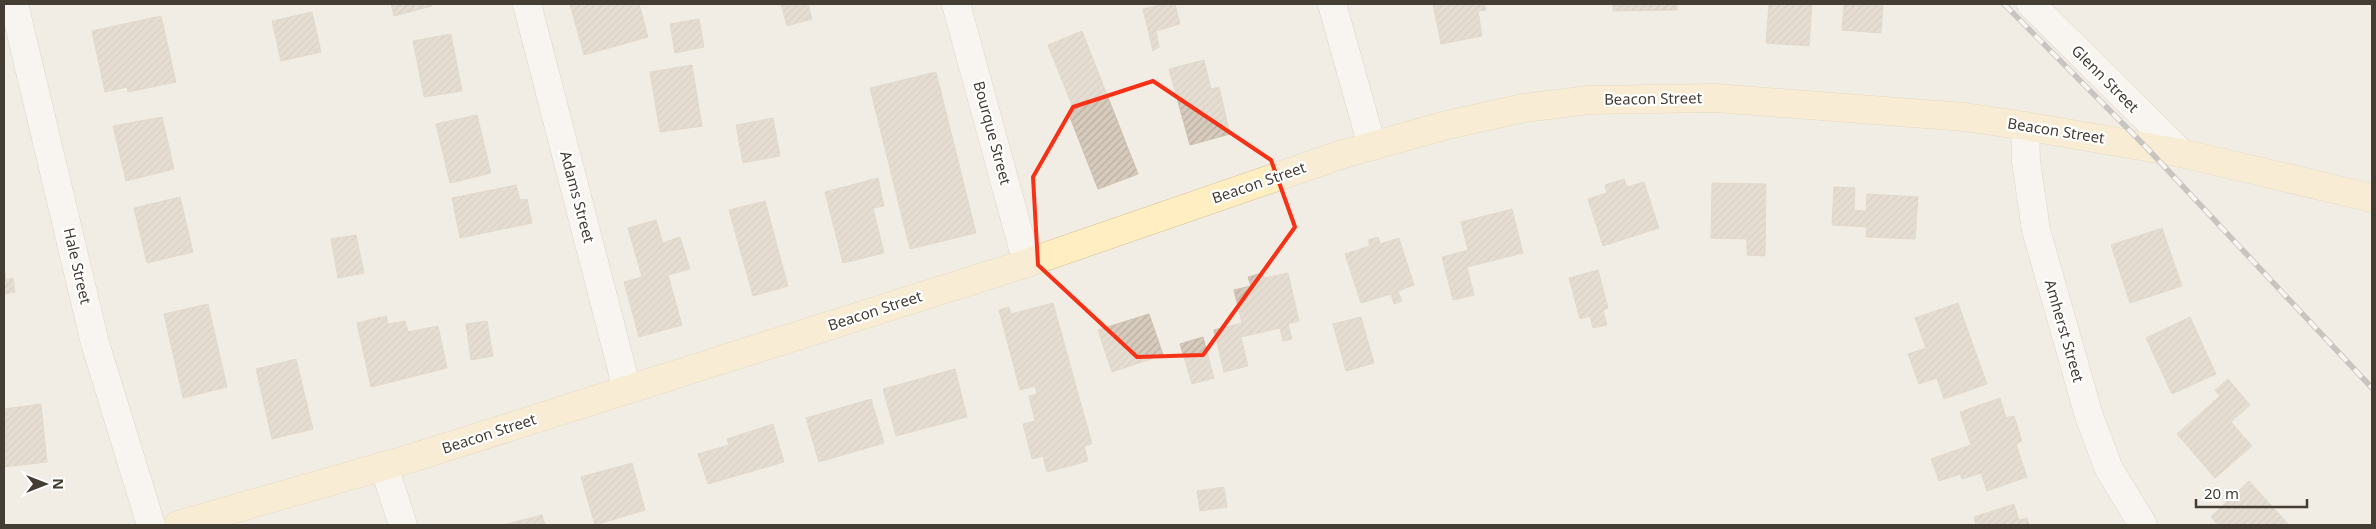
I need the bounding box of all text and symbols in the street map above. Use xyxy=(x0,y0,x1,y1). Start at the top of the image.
street label: Glenn Street xyxy=(2068,40,2144,117)
street label: Bourque Street xyxy=(969,79,1017,187)
street label: Beacon Street xyxy=(1604,87,1703,109)
street label: Beacon Street xyxy=(2006,112,2107,148)
street label: Adams Street xyxy=(556,149,600,245)
street label: Beacon Street xyxy=(1209,156,1309,207)
street label: Hale Street xyxy=(59,226,97,306)
street label: Amherst Street xyxy=(2041,277,2089,385)
street label: Beacon Street xyxy=(825,285,925,335)
street label: Beacon Street xyxy=(439,408,539,458)
north arrow xyxy=(20,459,70,509)
scale bar xyxy=(2196,476,2307,508)
text: N xyxy=(49,478,68,490)
text: 20 m xyxy=(2204,483,2239,503)

